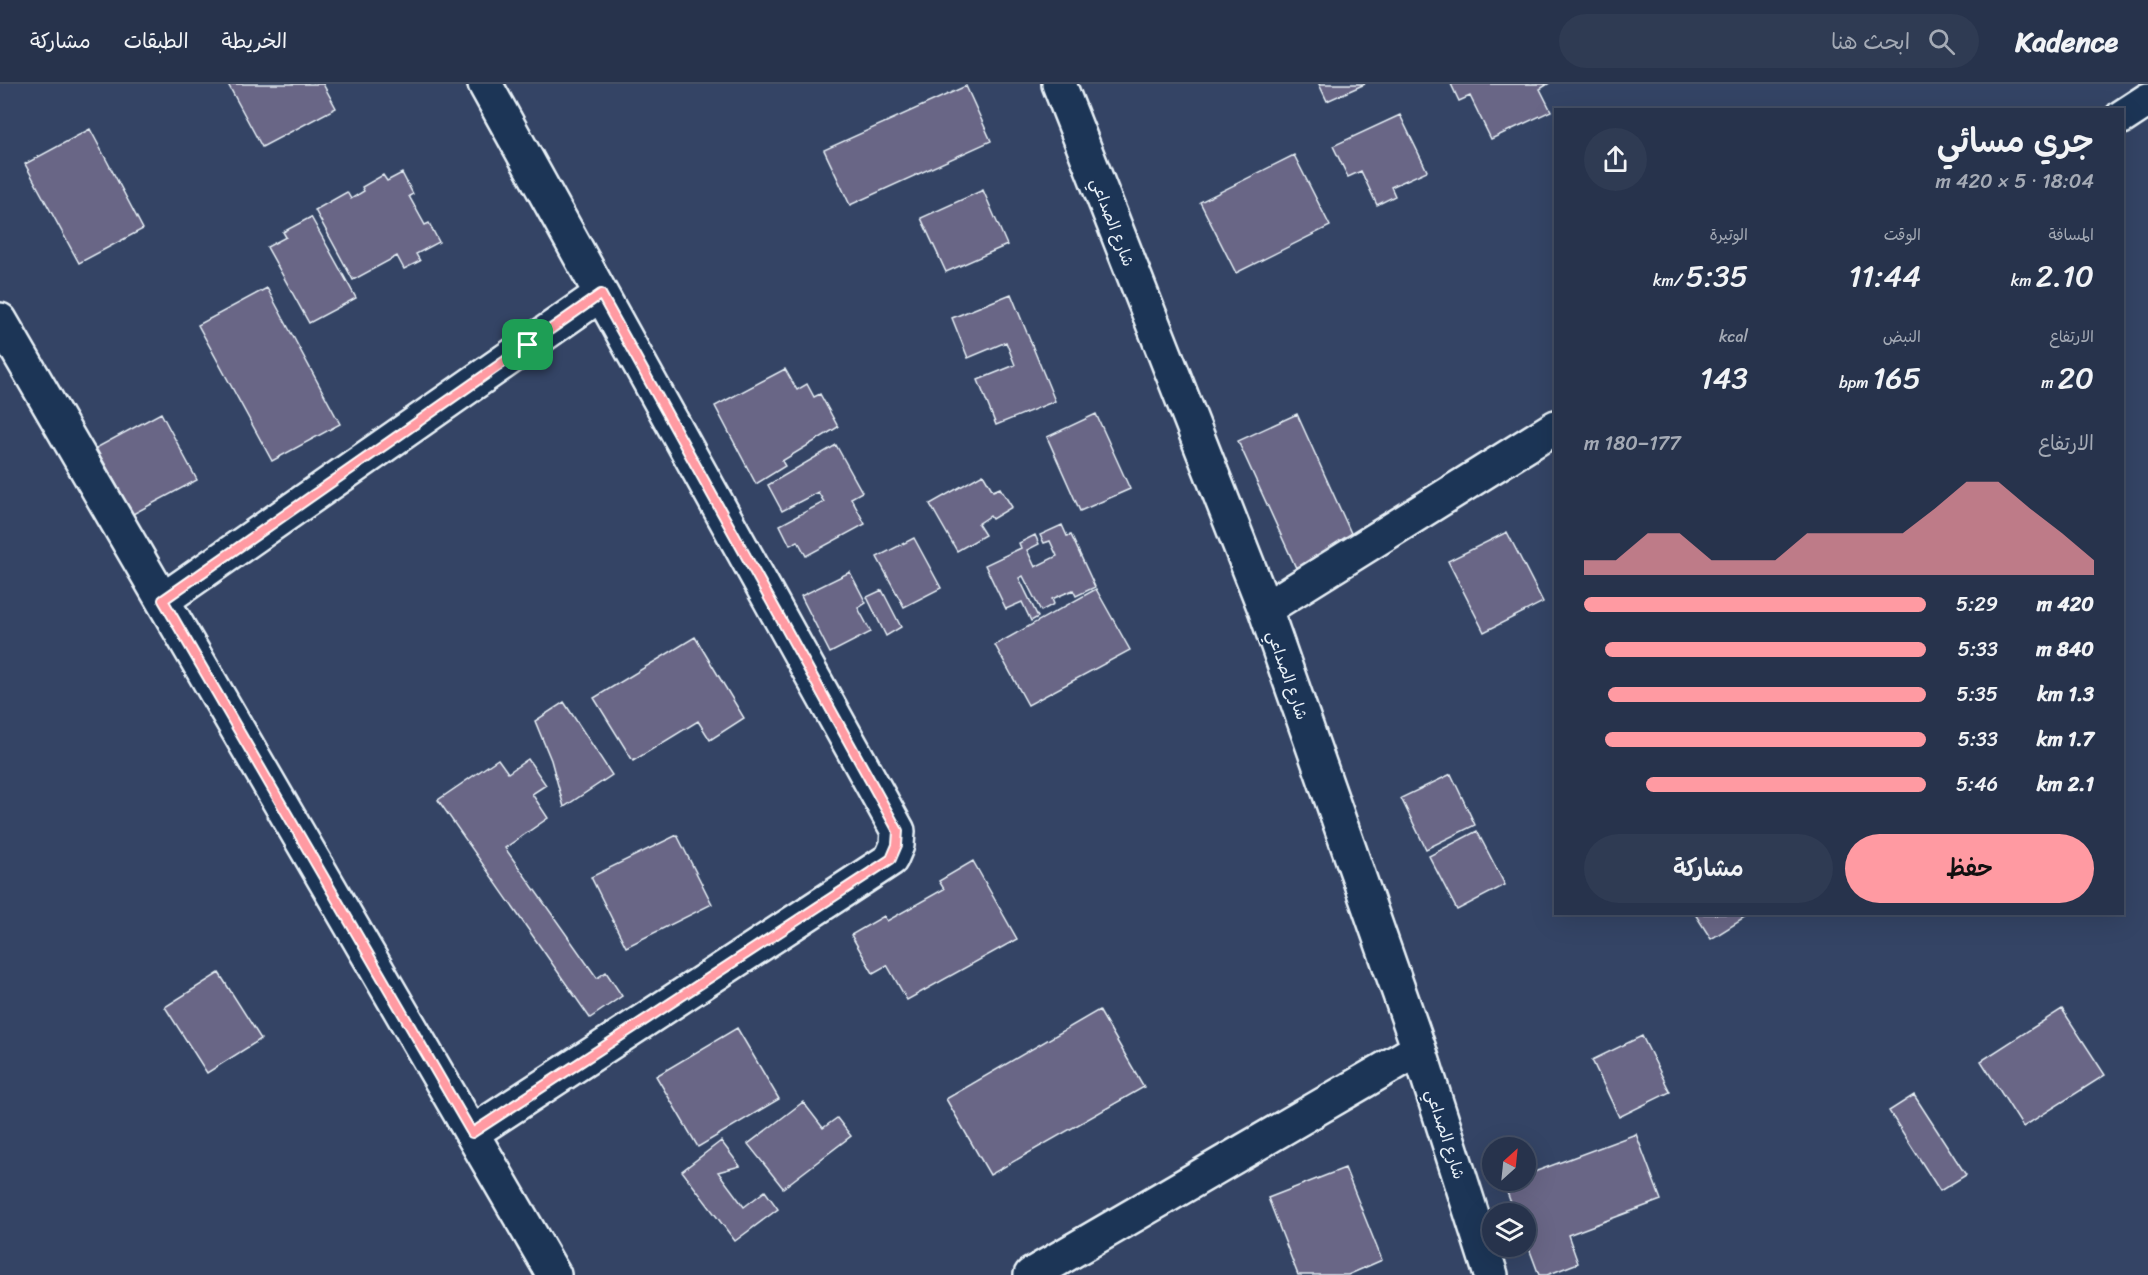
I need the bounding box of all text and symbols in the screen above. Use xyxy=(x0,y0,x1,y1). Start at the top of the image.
search box xyxy=(1559,14,1979,68)
text: Kadence xyxy=(2015,17,2118,66)
text: مشاركة xyxy=(30,22,91,60)
text: الطبقات xyxy=(124,22,189,60)
text: الخريطة xyxy=(222,22,287,60)
text: ابحث هنا xyxy=(1831,22,1910,61)
icon: search xyxy=(1925,25,1958,58)
text: جري مسائي xyxy=(1937,112,2094,170)
button: share xyxy=(1584,128,1647,191)
text: 18:04 · 5 × 420 m xyxy=(1935,164,2094,199)
street label: شارع الصداعي xyxy=(1082,173,1143,271)
text: الوتيرة xyxy=(1709,220,1748,249)
text: الوقت xyxy=(1884,220,1921,249)
text: المسافة xyxy=(2048,220,2094,249)
text: 5:35 xyxy=(1686,249,1748,303)
text: 11:44 xyxy=(1849,249,1921,303)
text: 2.10 xyxy=(2036,249,2094,303)
text: /km xyxy=(1653,266,1686,295)
text: km xyxy=(2011,266,2036,295)
pin xyxy=(502,319,553,370)
text: kcal xyxy=(1719,322,1748,351)
text: النبض xyxy=(1883,322,1921,351)
text: الارتفاع xyxy=(2049,322,2094,351)
icon: arrive xyxy=(511,328,544,361)
text: 143 xyxy=(1700,351,1748,405)
text: 165 xyxy=(1873,351,1921,405)
text: 20 xyxy=(2058,351,2094,405)
text: bpm xyxy=(1839,368,1873,397)
text: m xyxy=(2041,368,2058,397)
text: 177–180 m xyxy=(1584,426,1681,461)
text: الارتفاع xyxy=(2038,426,2094,461)
text: 5:29 xyxy=(1956,587,1998,622)
text: 420 m xyxy=(2037,587,2094,622)
street label: شارع الصداعي xyxy=(1259,626,1316,724)
text: 5:33 xyxy=(1958,632,1998,667)
text: 840 m xyxy=(2036,632,2094,667)
text: 5:35 xyxy=(1957,677,1998,712)
text: 1.3 km xyxy=(2037,677,2094,712)
text: 5:33 xyxy=(1958,722,1998,757)
text: 1.7 km xyxy=(2037,722,2094,757)
text: 5:46 xyxy=(1956,767,1998,802)
text: 2.1 km xyxy=(2037,767,2094,802)
button: مشاركة xyxy=(1584,834,1833,903)
button: حفظ xyxy=(1845,834,2094,903)
street label: شارع الصداعي xyxy=(1417,1085,1474,1183)
north arrow xyxy=(1482,1137,1536,1191)
map controls xyxy=(1482,1137,1536,1257)
button: layers xyxy=(1482,1203,1536,1257)

